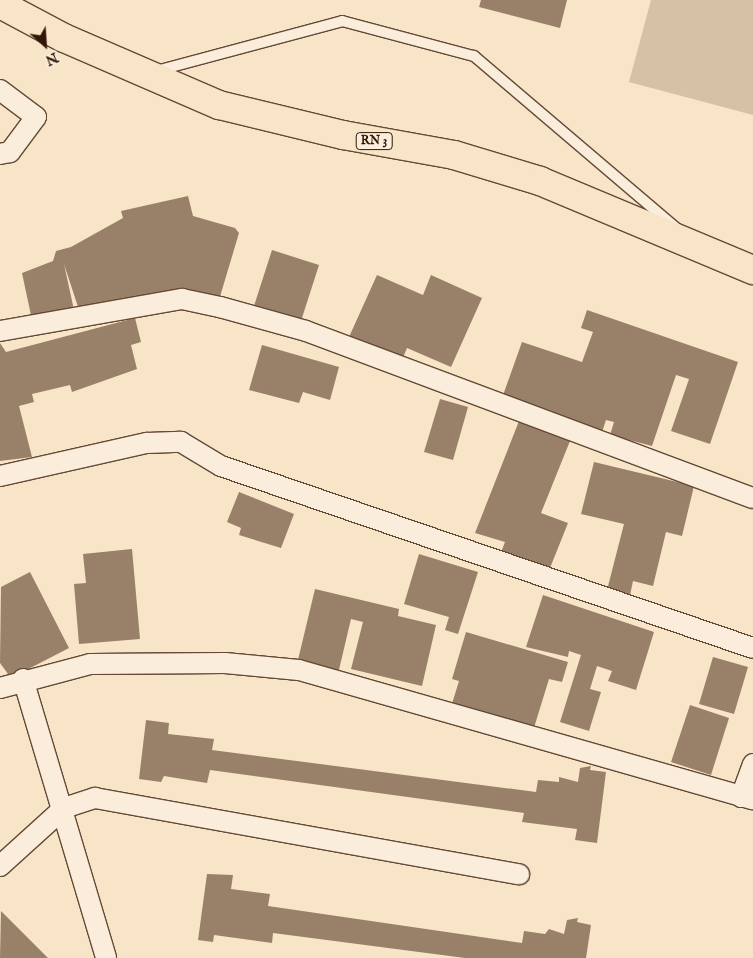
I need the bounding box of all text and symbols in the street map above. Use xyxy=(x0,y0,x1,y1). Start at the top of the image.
north arrow xyxy=(20,20,70,70)
text: N xyxy=(42,48,61,69)
road number: RN 3 xyxy=(355,132,393,150)

